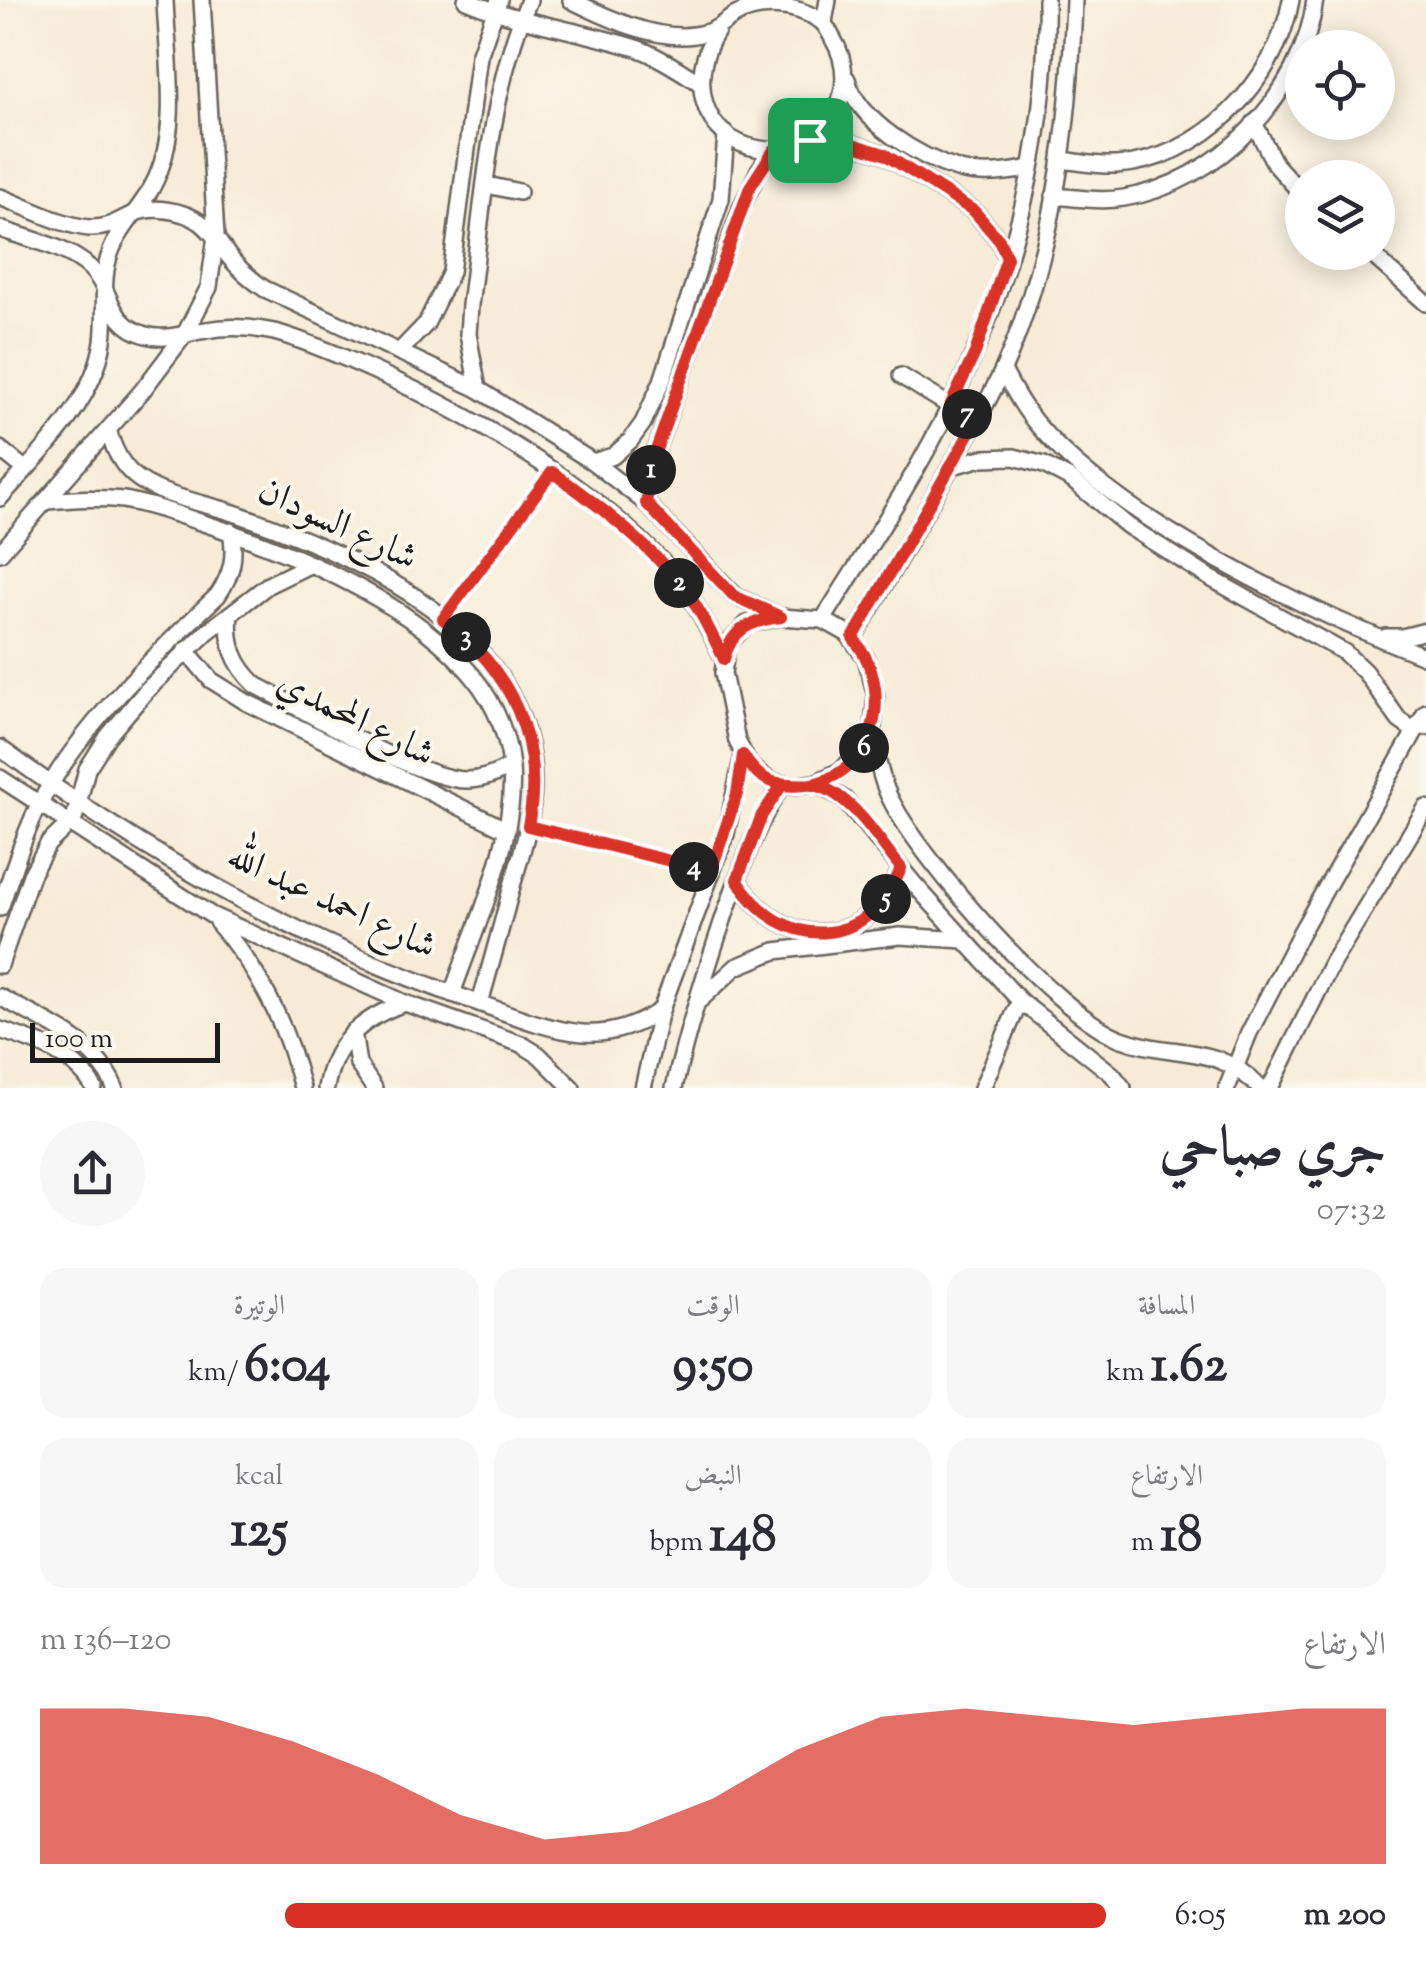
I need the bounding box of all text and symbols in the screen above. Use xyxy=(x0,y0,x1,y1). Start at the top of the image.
map controls xyxy=(1285,30,1395,270)
button: locate xyxy=(1285,30,1395,140)
pin xyxy=(768,98,853,183)
icon: arrive xyxy=(783,113,838,168)
button: layers xyxy=(1285,160,1395,270)
pin: 7 xyxy=(942,389,992,439)
text: 7 xyxy=(960,394,974,434)
pin: 1 xyxy=(626,445,676,495)
text: 1 xyxy=(646,450,656,490)
street label: شارع السودان xyxy=(248,465,426,587)
pin: 2 xyxy=(654,558,704,608)
text: 2 xyxy=(672,563,686,603)
pin: 3 xyxy=(441,612,491,662)
text: 3 xyxy=(460,617,472,657)
street label: شارع المحمدي xyxy=(267,657,443,783)
pin: 6 xyxy=(839,723,889,773)
text: 6 xyxy=(857,728,871,768)
street label: شارع احمد عبد الله xyxy=(217,825,447,975)
pin: 4 xyxy=(669,842,719,892)
text: 4 xyxy=(687,847,701,887)
pin: 5 xyxy=(861,874,911,924)
text: 5 xyxy=(881,879,891,919)
scale bar xyxy=(30,1018,220,1062)
text: 100 m xyxy=(45,1020,113,1060)
text: جري صباحي xyxy=(1160,1111,1386,1190)
button: share xyxy=(40,1121,145,1226)
text: 07:32 xyxy=(1317,1188,1386,1234)
text: الوتيرة xyxy=(234,1287,285,1327)
text: الوقت xyxy=(686,1287,740,1327)
text: المسافة xyxy=(1138,1287,1195,1327)
text: 6:04 xyxy=(244,1332,330,1404)
text: 9:50 xyxy=(673,1332,753,1404)
text: 1.62 xyxy=(1151,1332,1227,1404)
text: /km xyxy=(188,1353,244,1393)
text: km xyxy=(1106,1353,1151,1393)
text: kcal xyxy=(235,1457,283,1497)
text: النبض xyxy=(684,1457,742,1497)
text: الارتفاع xyxy=(1130,1457,1203,1497)
text: 125 xyxy=(231,1497,288,1569)
text: 148 xyxy=(709,1502,776,1574)
text: 18 xyxy=(1160,1502,1202,1574)
text: bpm xyxy=(650,1523,709,1563)
text: m xyxy=(1131,1523,1160,1563)
text: 120–136 m xyxy=(40,1618,172,1664)
text: الارتفاع xyxy=(1303,1623,1386,1669)
text: 6:05 xyxy=(1175,1893,1226,1939)
text: 200 m xyxy=(1304,1893,1386,1939)

